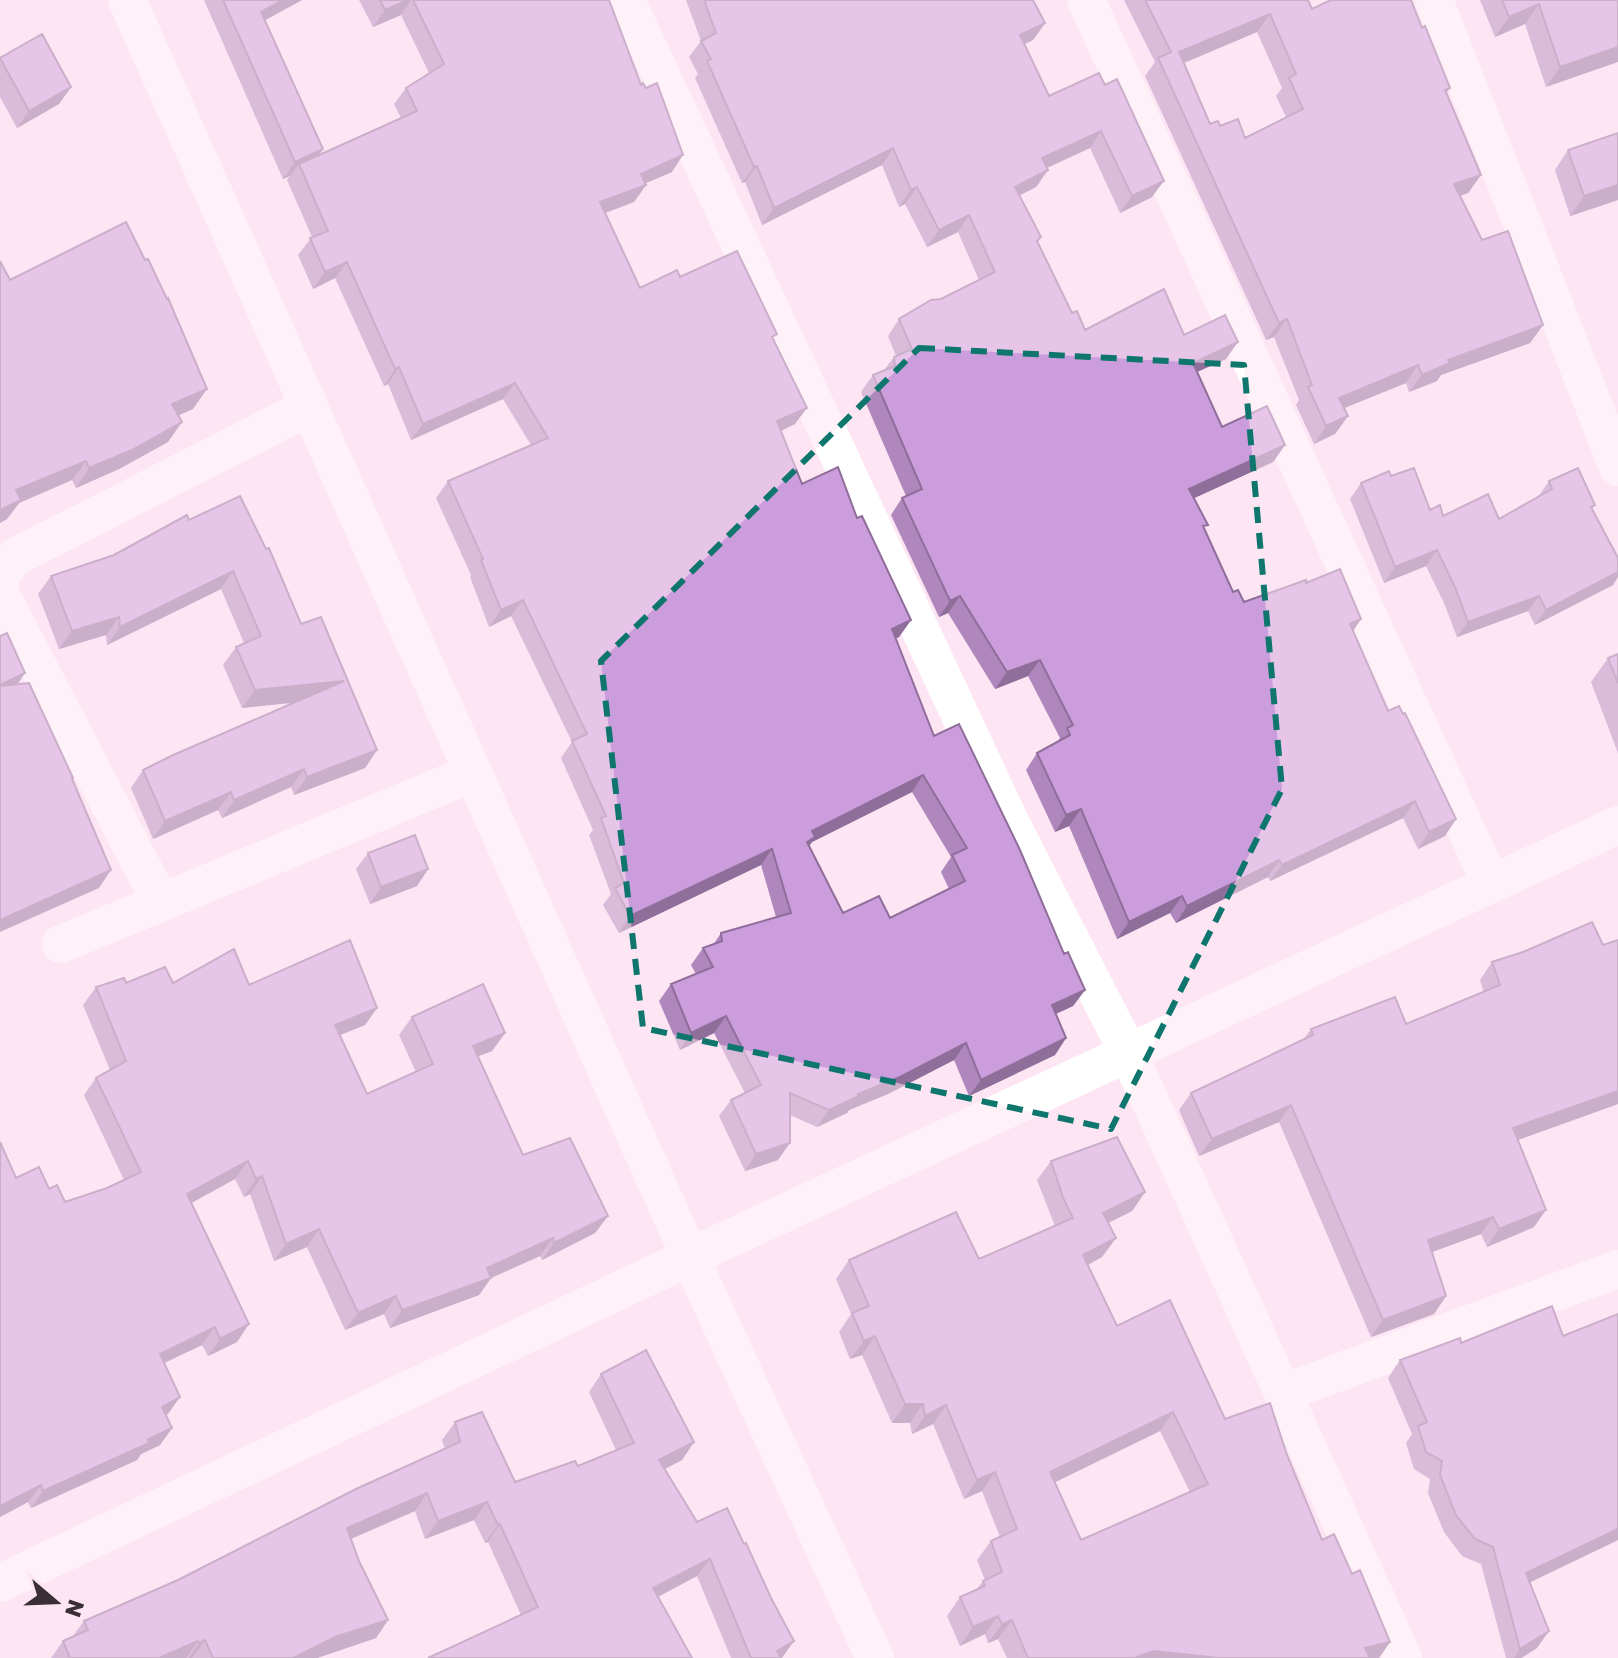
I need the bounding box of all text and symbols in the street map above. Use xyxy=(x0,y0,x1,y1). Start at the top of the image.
north arrow xyxy=(16,1562,96,1642)
text: N xyxy=(60,1596,91,1621)

